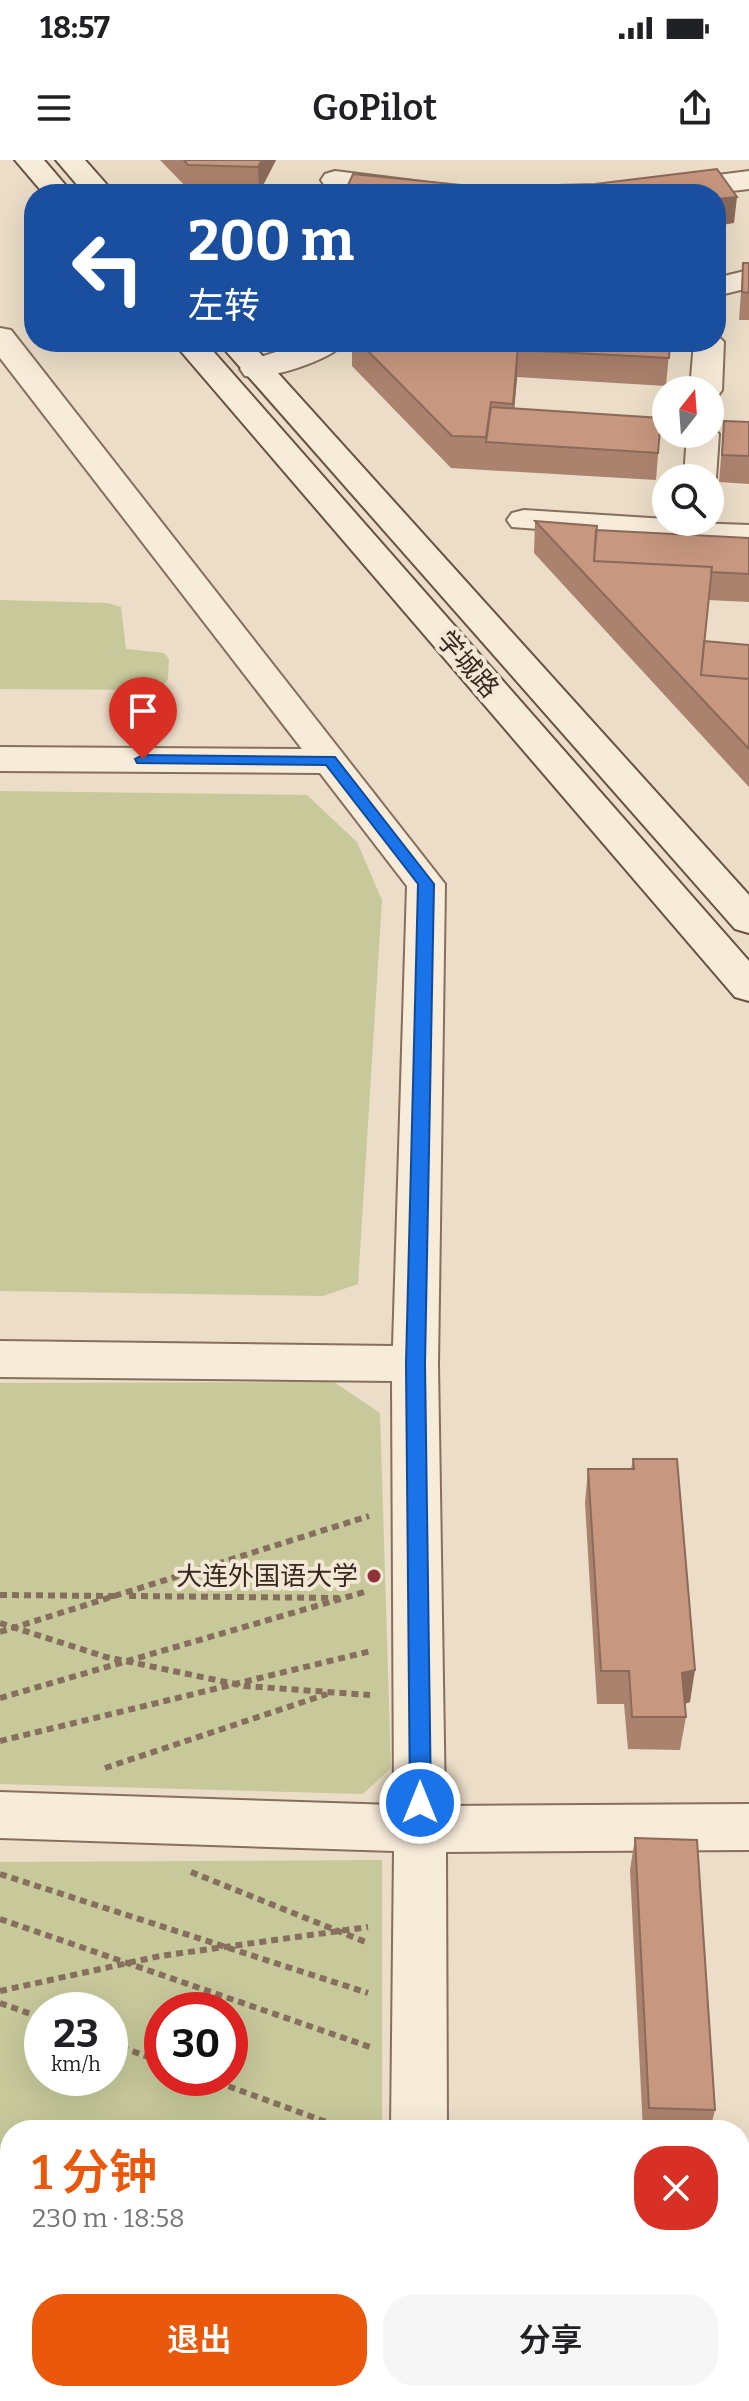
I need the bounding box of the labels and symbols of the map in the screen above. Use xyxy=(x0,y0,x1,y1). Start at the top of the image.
north arrow xyxy=(652,376,724,448)
street label: 学城路 xyxy=(430,625,505,704)
pin xyxy=(109,677,177,759)
place label: 大连外国语大学 xyxy=(176,1561,358,1592)
marker: 大连外国语大学 xyxy=(365,1567,383,1585)
position arrow xyxy=(378,1761,462,1845)
speed limit sign: 30 xyxy=(144,1992,248,2096)

